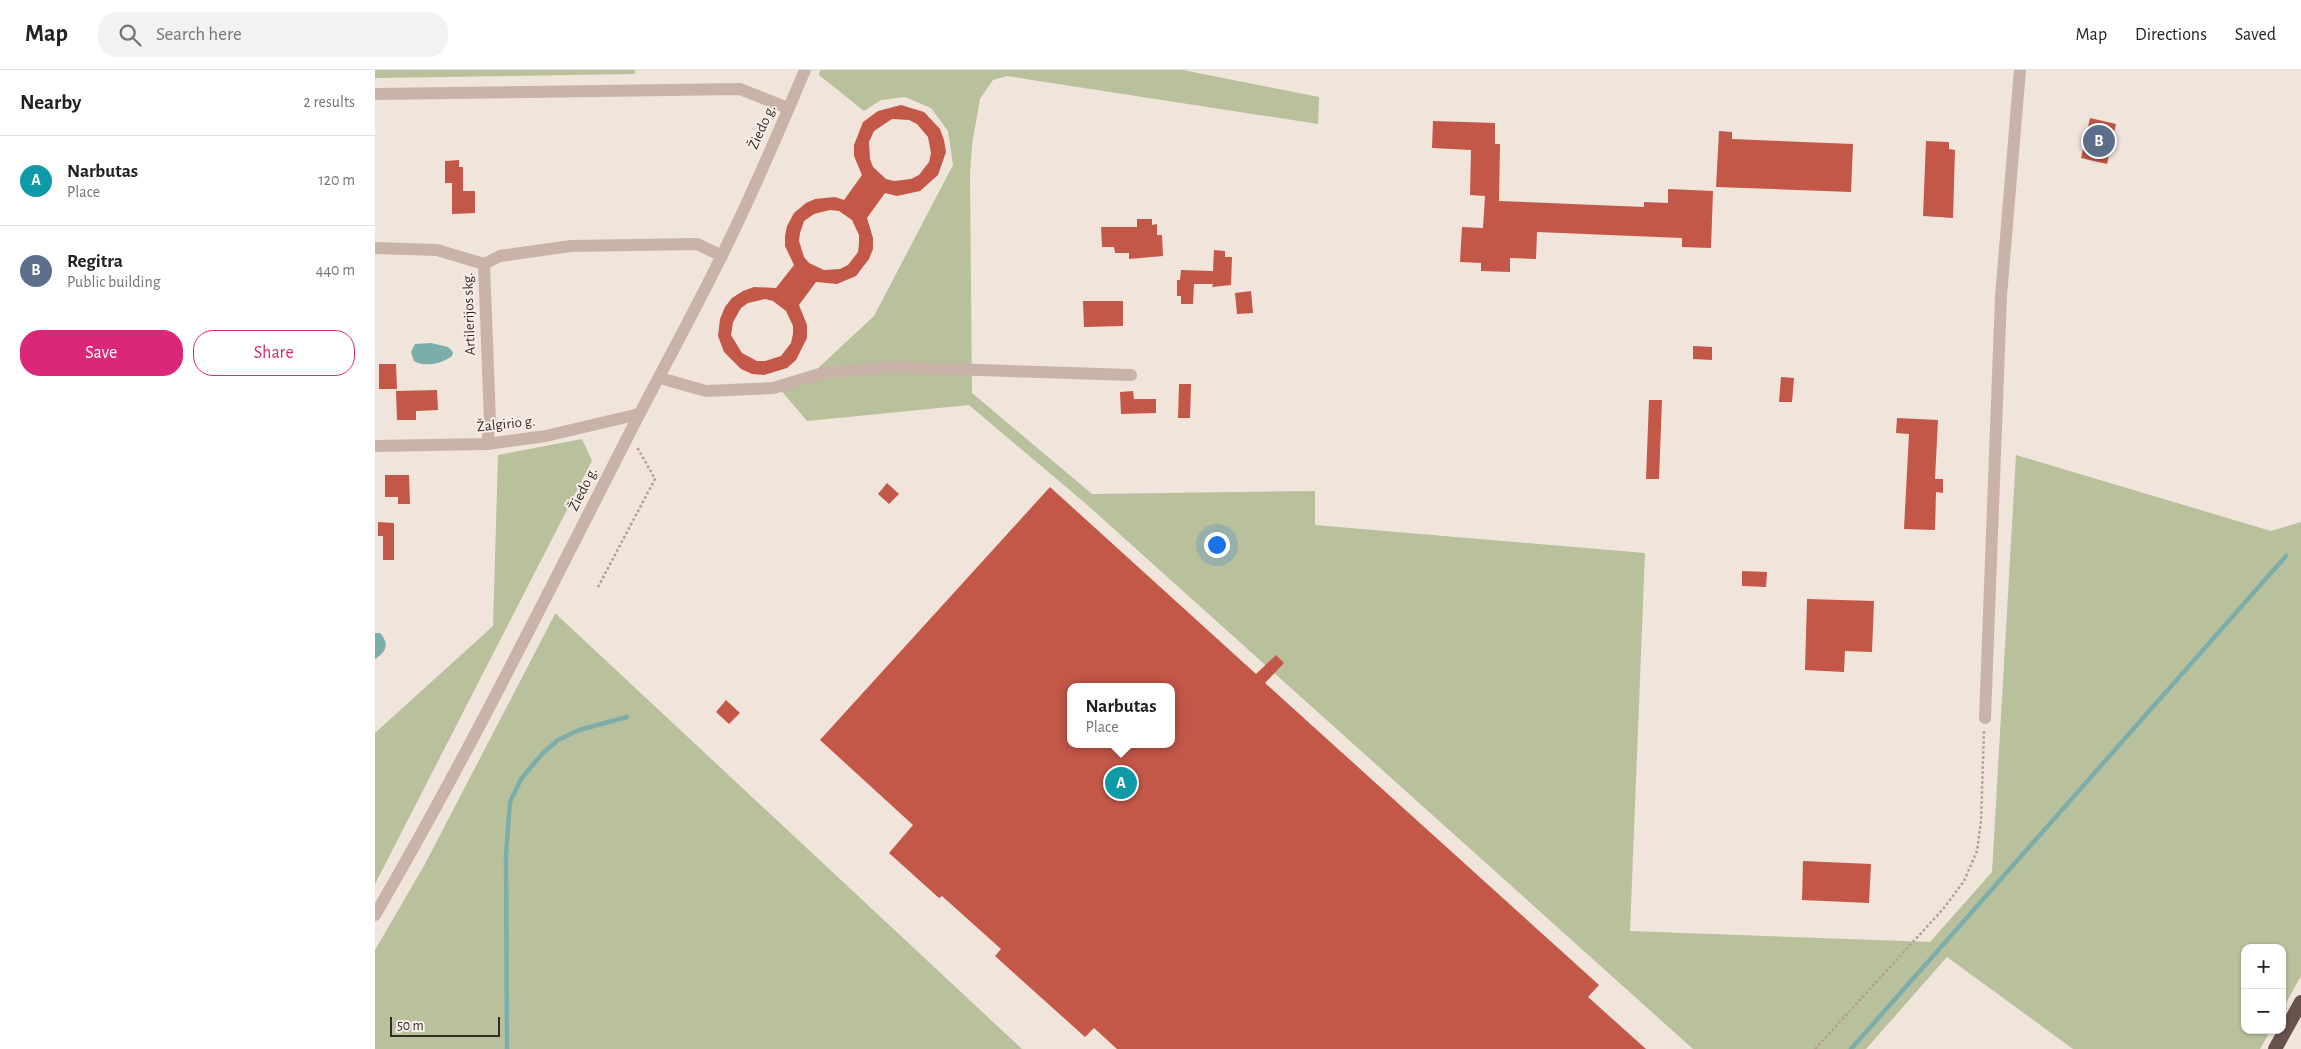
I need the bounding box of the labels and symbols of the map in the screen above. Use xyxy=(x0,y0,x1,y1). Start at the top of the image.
street label: Žiedo g. xyxy=(745,102,778,151)
pin: B xyxy=(2083,122,2115,160)
street label: Artilerijos skg. xyxy=(460,272,478,356)
street label: Žalgirio g. xyxy=(476,412,536,435)
street label: Žiedo g. xyxy=(565,464,600,513)
your location xyxy=(1204,532,1230,558)
pin: A xyxy=(1105,764,1137,802)
scale bar xyxy=(390,1014,500,1037)

